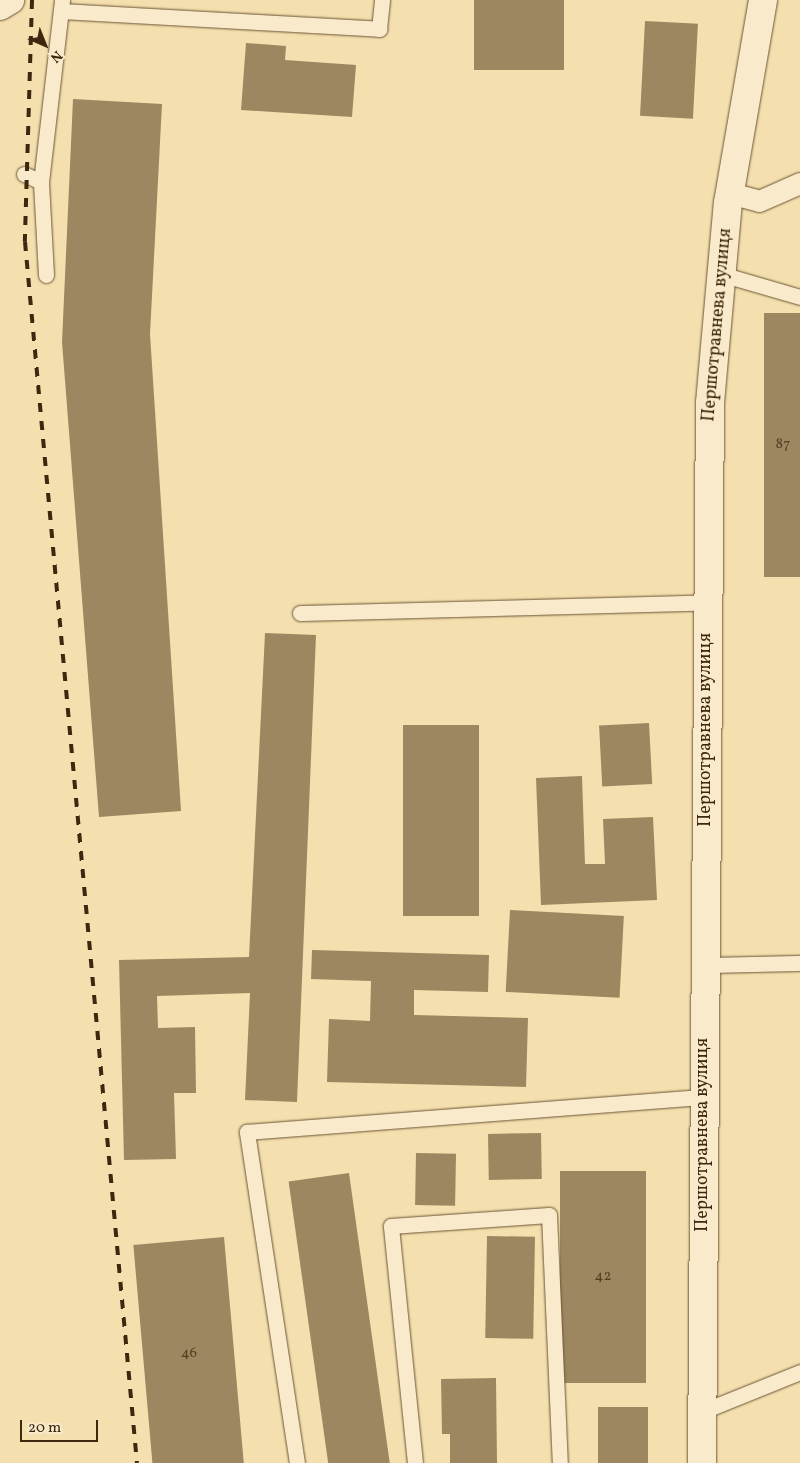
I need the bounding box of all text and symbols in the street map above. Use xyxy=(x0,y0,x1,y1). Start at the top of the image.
north arrow xyxy=(20,20,70,70)
text: N xyxy=(46,46,66,67)
street label: Першотравнева вулиця xyxy=(699,227,737,423)
house number: 87 xyxy=(776,436,790,454)
street label: Першотравнева вулиця xyxy=(695,633,717,827)
street label: Першотравнева вулиця xyxy=(692,1038,714,1232)
house number: 42 xyxy=(594,1268,612,1286)
house number: 46 xyxy=(181,1345,197,1363)
scale bar xyxy=(22,1410,100,1442)
text: 20 m xyxy=(28,1418,61,1439)

